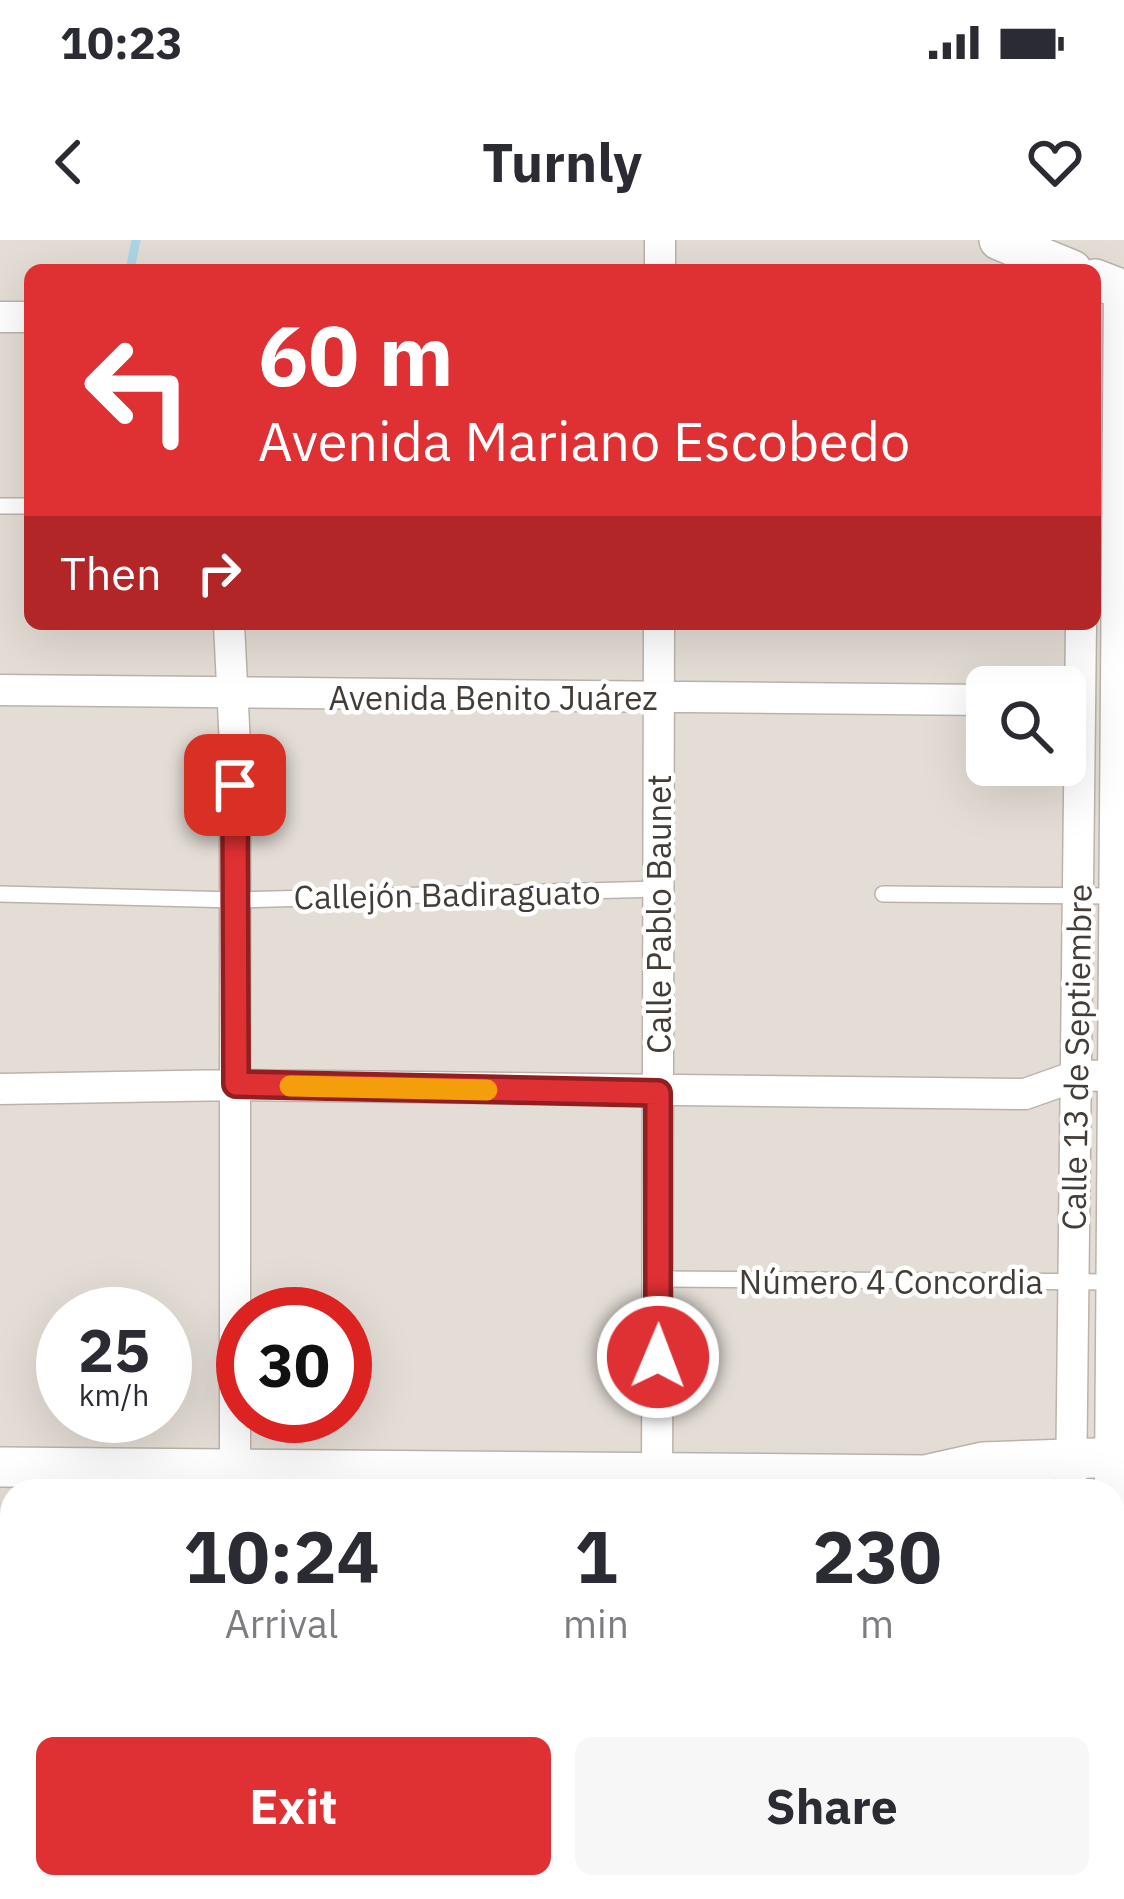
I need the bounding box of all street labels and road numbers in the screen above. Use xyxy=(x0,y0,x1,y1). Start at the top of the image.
street label: Avenida Benito Juárez xyxy=(329,676,657,719)
street label: Calle Pablo Baunet xyxy=(637,774,680,1054)
street label: Callejón Badiraguato xyxy=(293,870,601,918)
street label: Calle 13 de Septiembre xyxy=(1051,883,1101,1231)
street label: Número 4 Concordia xyxy=(739,1260,1043,1303)

